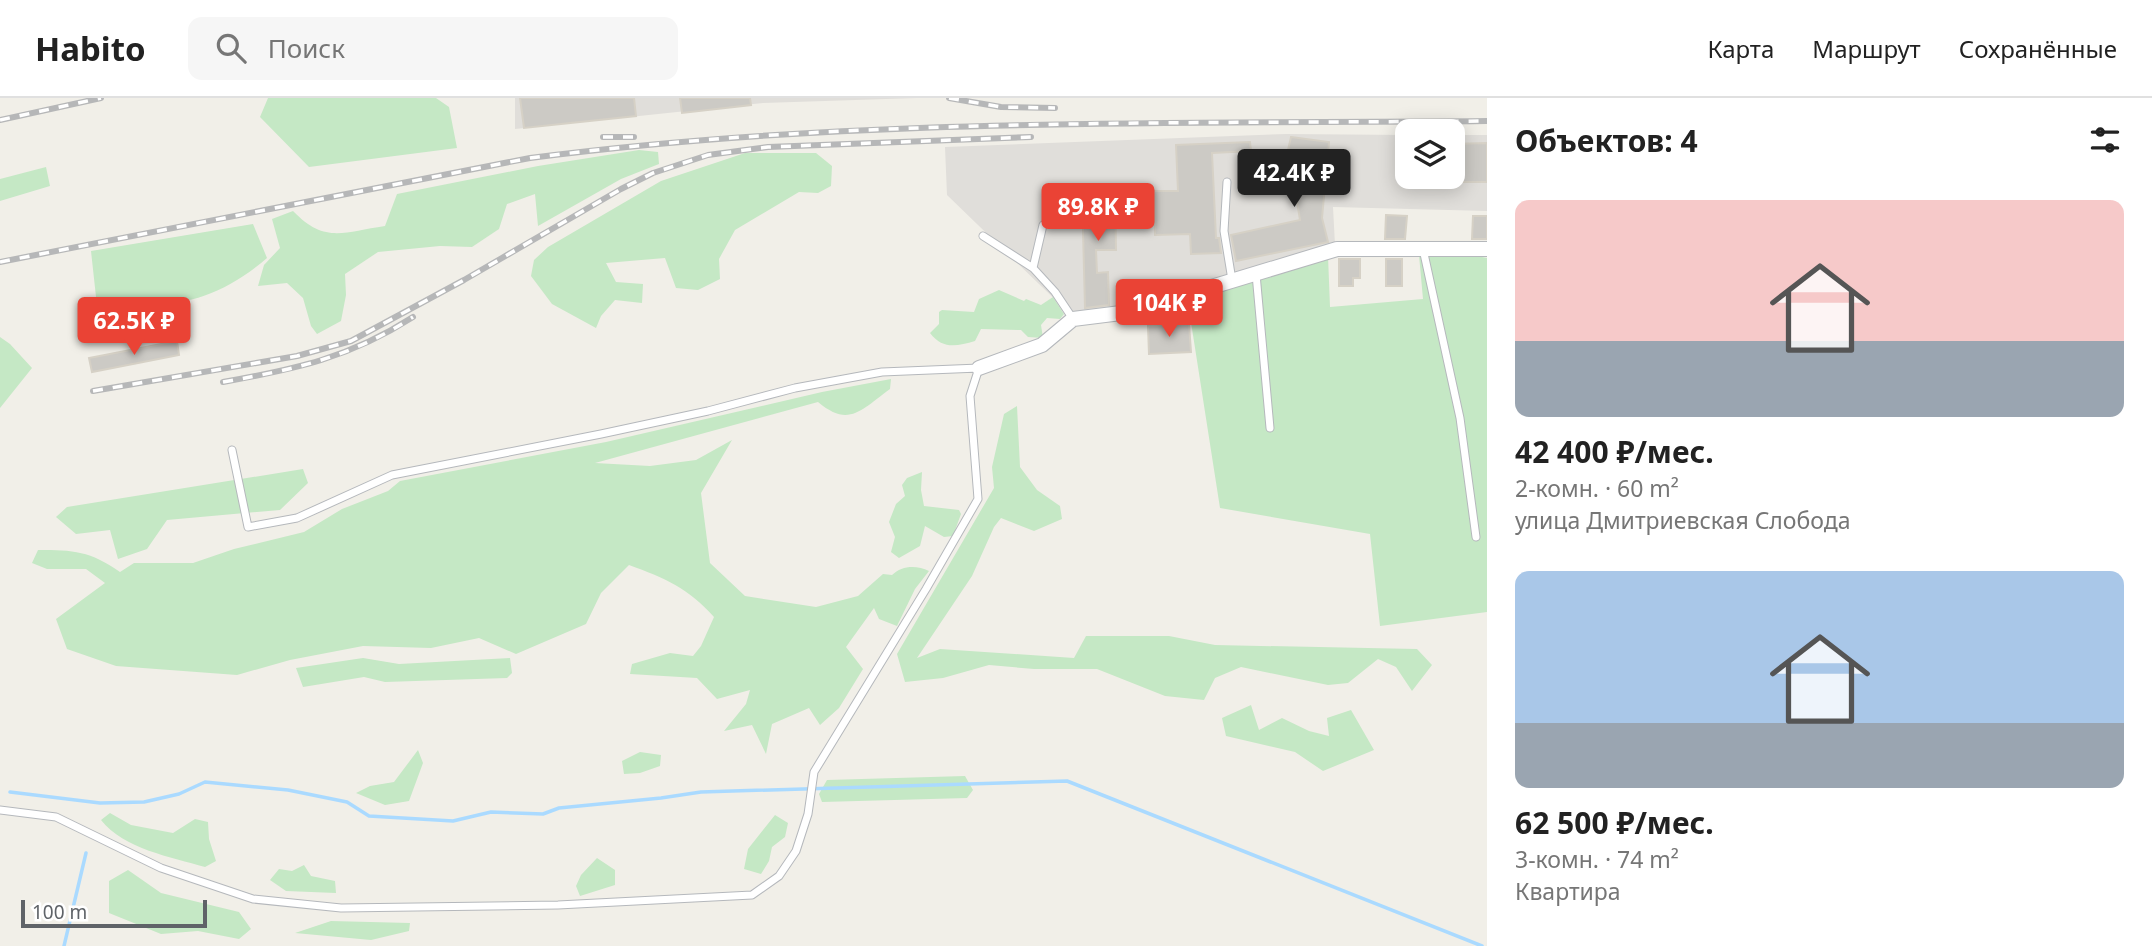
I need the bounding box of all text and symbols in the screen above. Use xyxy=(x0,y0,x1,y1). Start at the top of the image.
search box xyxy=(188,17,678,80)
text: Habito xyxy=(35,26,146,71)
icon: search xyxy=(212,29,250,67)
text: Поиск xyxy=(268,30,345,66)
text: Карта xyxy=(1707,32,1774,65)
text: Маршрут xyxy=(1812,32,1921,65)
text: Сохранённые xyxy=(1959,32,2117,65)
map controls xyxy=(1395,119,1465,189)
button: layers xyxy=(1395,119,1465,189)
text: Объектов: 4 xyxy=(1515,120,1698,161)
icon: filters xyxy=(2086,121,2124,159)
pin: 42.4K ₽ xyxy=(1229,150,1359,209)
text: 42.4K ₽ xyxy=(1254,156,1334,188)
pin: 89.8K ₽ xyxy=(1033,184,1163,243)
text: 89.8K ₽ xyxy=(1058,190,1138,222)
icon: home xyxy=(1757,245,1883,371)
pin: 104K ₽ xyxy=(1112,280,1226,339)
text: 104K ₽ xyxy=(1132,286,1206,318)
pin: 62.5K ₽ xyxy=(69,298,199,357)
text: 62.5K ₽ xyxy=(94,304,174,336)
text: 42 400 ₽/мес. xyxy=(1515,431,1714,472)
text: 2-комн. · 60 m² xyxy=(1515,472,1679,504)
text: улица Дмитриевская Слобода xyxy=(1515,504,1850,536)
icon: home xyxy=(1757,616,1883,742)
text: 62 500 ₽/мес. xyxy=(1515,802,1714,843)
text: 3-комн. · 74 m² xyxy=(1515,843,1679,875)
text: Квартира xyxy=(1515,875,1621,907)
scale bar xyxy=(21,897,206,929)
text: 100 m xyxy=(32,899,87,925)

